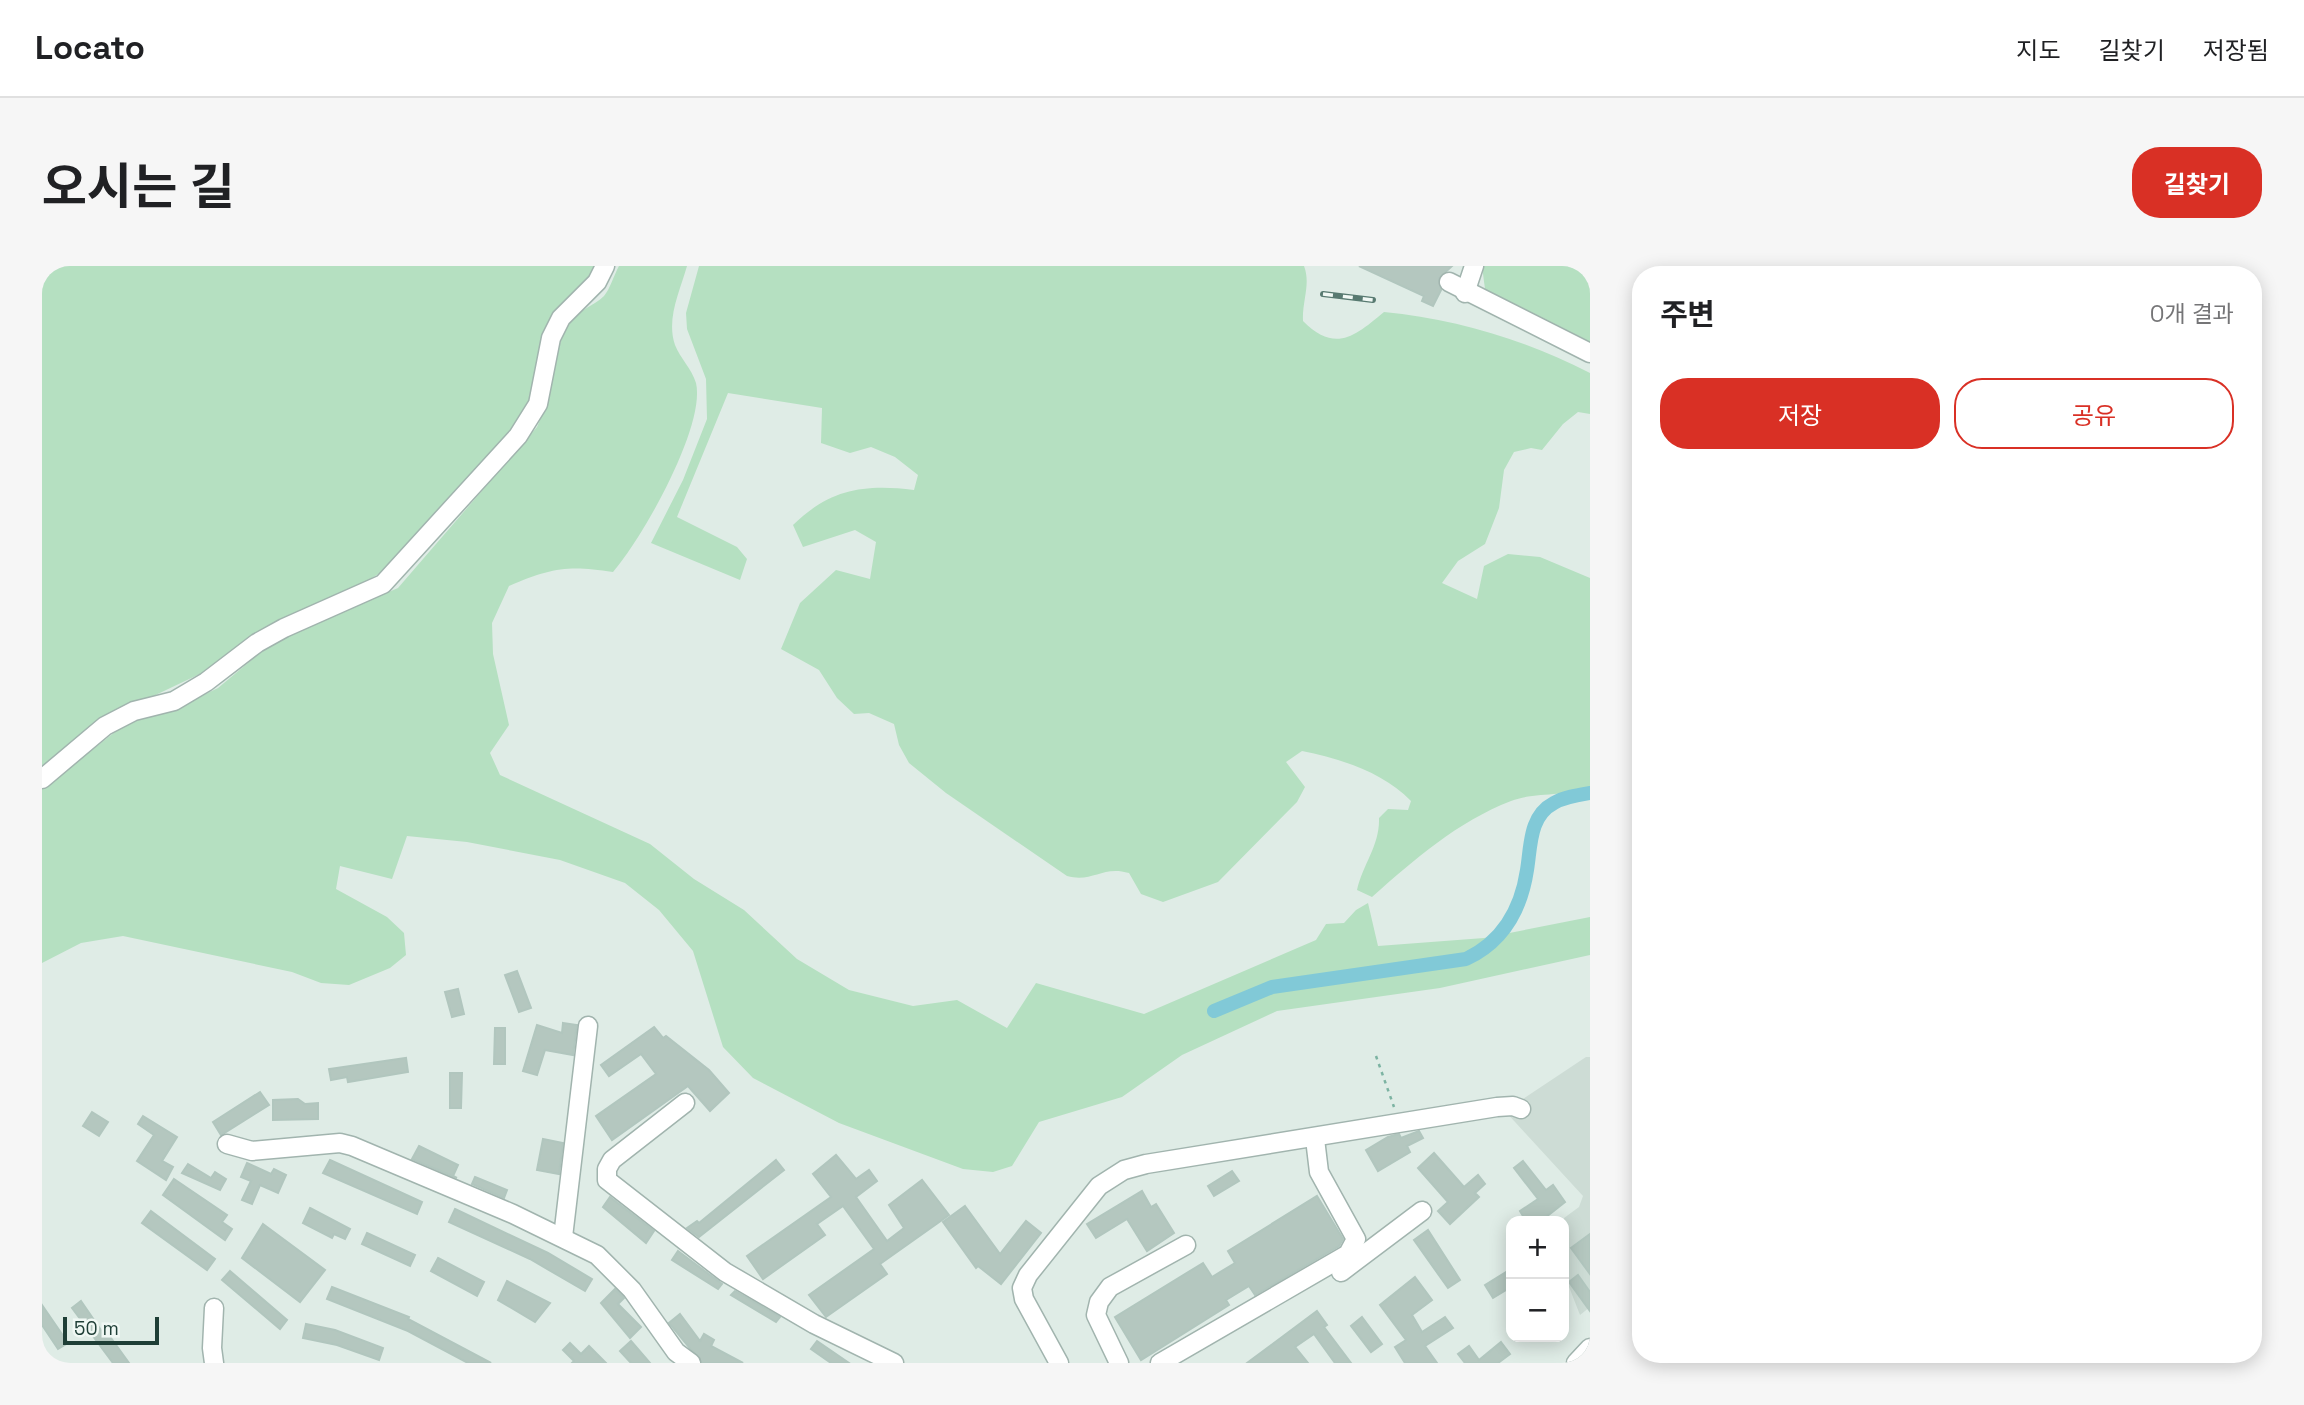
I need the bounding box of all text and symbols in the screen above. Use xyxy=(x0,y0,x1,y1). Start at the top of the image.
text: Locato xyxy=(35,27,145,69)
text: 지도 xyxy=(2016,35,2061,66)
text: 길찾기 xyxy=(2099,35,2165,66)
text: 저장됨 xyxy=(2203,35,2269,66)
button: 길찾기 xyxy=(2132,147,2262,218)
text: 오시는 길 xyxy=(42,156,235,218)
text: 주변 xyxy=(1660,295,1715,334)
text: 0개 결과 xyxy=(2150,299,2234,329)
button: 저장 xyxy=(1660,378,1940,449)
button: 공유 xyxy=(1954,378,2234,449)
map controls xyxy=(1506,1216,1569,1342)
button: + xyxy=(1506,1216,1569,1279)
button: − xyxy=(1506,1279,1569,1342)
scale bar xyxy=(63,1314,159,1346)
text: 50 m xyxy=(74,1316,119,1341)

